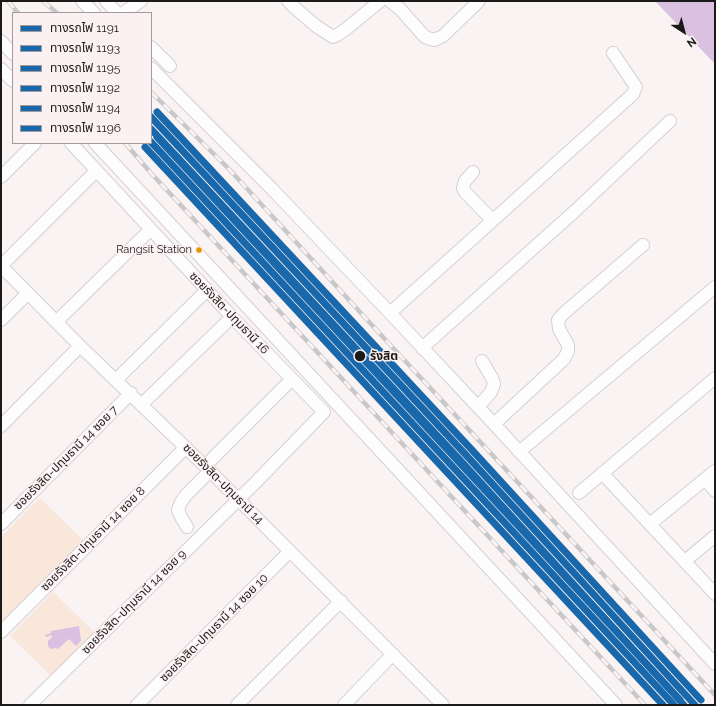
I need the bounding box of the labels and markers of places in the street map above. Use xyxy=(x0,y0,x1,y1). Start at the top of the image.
place label: Rangsit Station xyxy=(116,243,192,257)
marker: Rangsit Station xyxy=(194,245,204,255)
marker: รังสิต xyxy=(353,349,367,363)
place label: รังสิต xyxy=(370,349,398,363)

